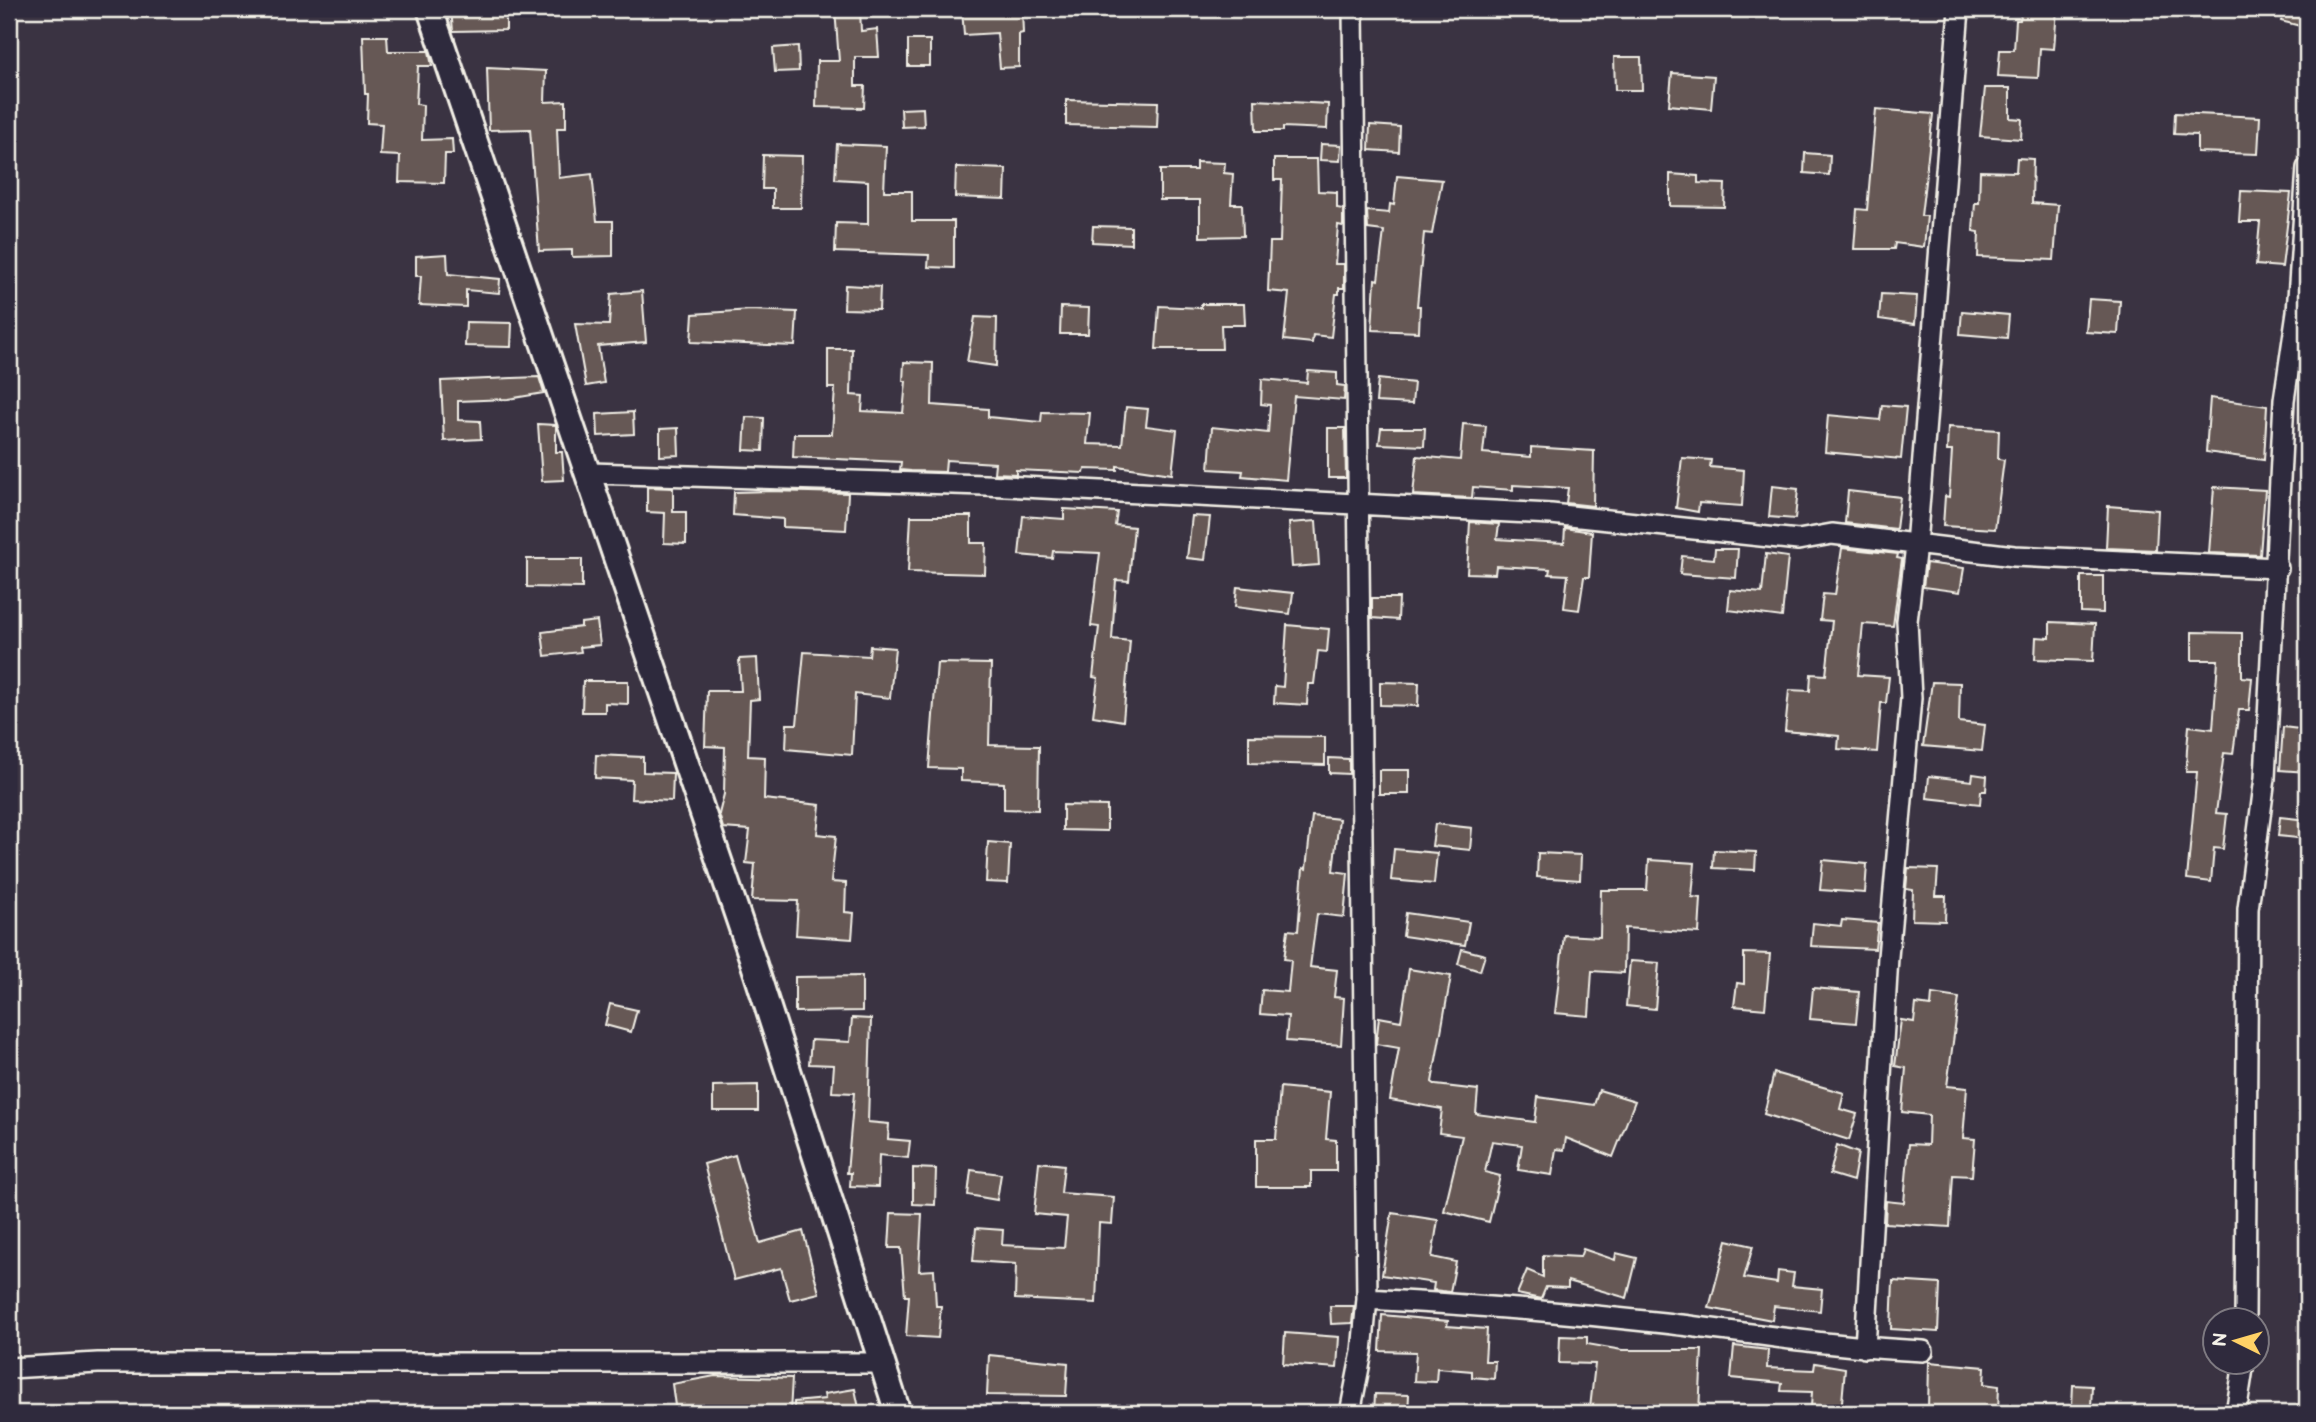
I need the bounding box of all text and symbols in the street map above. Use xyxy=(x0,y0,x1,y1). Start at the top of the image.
north arrow xyxy=(2200,1306,2270,1376)
text: N xyxy=(2208,1332,2233,1348)

